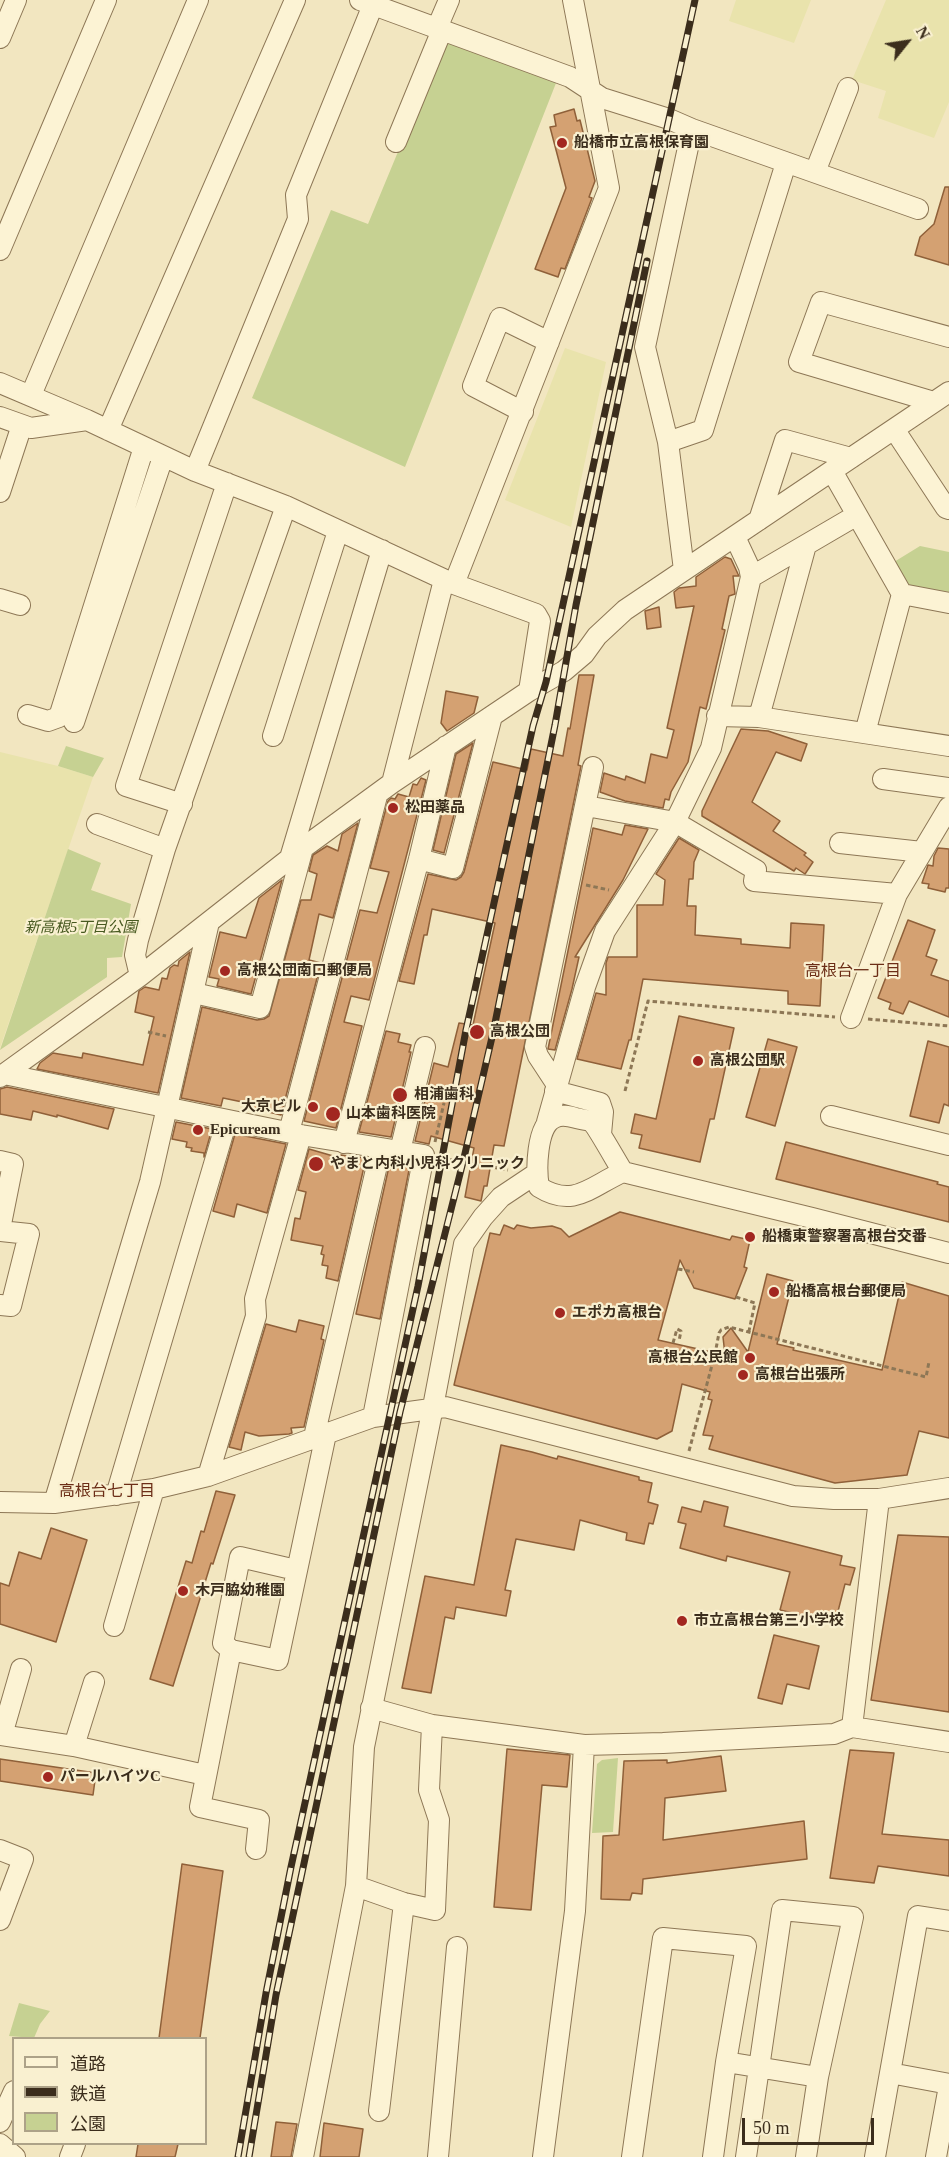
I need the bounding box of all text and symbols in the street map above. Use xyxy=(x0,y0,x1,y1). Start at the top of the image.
north arrow xyxy=(877,12,937,72)
text: N xyxy=(913,23,933,42)
place label: 船橋市立高根保育園 xyxy=(574,134,709,152)
marker: 船橋市立高根保育園 xyxy=(555,136,569,150)
place label: 松田薬品 xyxy=(405,799,465,817)
marker: 松田薬品 xyxy=(386,801,400,815)
park label: 新高根5丁目公園 xyxy=(25,919,137,937)
place label: 高根公団南口郵便局 xyxy=(237,962,372,980)
district label: 高根台一丁目 xyxy=(805,962,901,982)
marker: 高根公団南口郵便局 xyxy=(218,964,232,978)
marker: 高根公団 xyxy=(468,1023,486,1041)
place label: 高根公団 xyxy=(490,1023,550,1041)
place label: 高根公団駅 xyxy=(710,1052,785,1070)
marker: 高根公団駅 xyxy=(691,1054,705,1068)
marker: 相浦歯科 xyxy=(391,1086,409,1104)
place label: 相浦歯科 xyxy=(414,1086,474,1104)
place label: 大京ビル xyxy=(241,1098,301,1116)
marker: 大京ビル xyxy=(306,1100,320,1114)
marker: 山本歯科医院 xyxy=(324,1105,342,1123)
place label: 山本歯科医院 xyxy=(346,1105,436,1123)
place label: Epicuream xyxy=(210,1121,281,1139)
marker: Epicuream xyxy=(191,1123,205,1137)
marker: やまと内科小児科クリニック xyxy=(307,1155,325,1173)
place label: やまと内科小児科クリニック xyxy=(330,1155,525,1173)
place label: 船橋東警察署高根台交番 xyxy=(762,1228,927,1246)
marker: 船橋東警察署高根台交番 xyxy=(743,1230,757,1244)
place label: 船橋高根台郵便局 xyxy=(786,1283,906,1301)
marker: 船橋高根台郵便局 xyxy=(767,1285,781,1299)
place label: エポカ高根台 xyxy=(572,1304,662,1322)
marker: エポカ高根台 xyxy=(553,1306,567,1320)
place label: 高根台公民館 xyxy=(648,1349,738,1367)
marker: 高根台公民館 xyxy=(743,1351,757,1365)
place label: 高根台出張所 xyxy=(755,1366,845,1384)
marker: 高根台出張所 xyxy=(736,1368,750,1382)
district label: 高根台七丁目 xyxy=(59,1482,155,1502)
place label: 木戸脇幼稚園 xyxy=(195,1582,285,1600)
marker: 木戸脇幼稚園 xyxy=(176,1584,190,1598)
place label: 市立高根台第三小学校 xyxy=(694,1612,844,1630)
marker: 市立高根台第三小学校 xyxy=(675,1614,689,1628)
place label: パールハイツC xyxy=(60,1768,161,1786)
marker: パールハイツC xyxy=(41,1770,55,1784)
legend xyxy=(12,2037,207,2145)
text: 道路 xyxy=(70,2054,106,2074)
text: 鉄道 xyxy=(70,2084,106,2104)
scale bar xyxy=(745,2106,877,2144)
text: 公園 xyxy=(70,2114,106,2134)
text: 50 m xyxy=(753,2118,790,2138)

